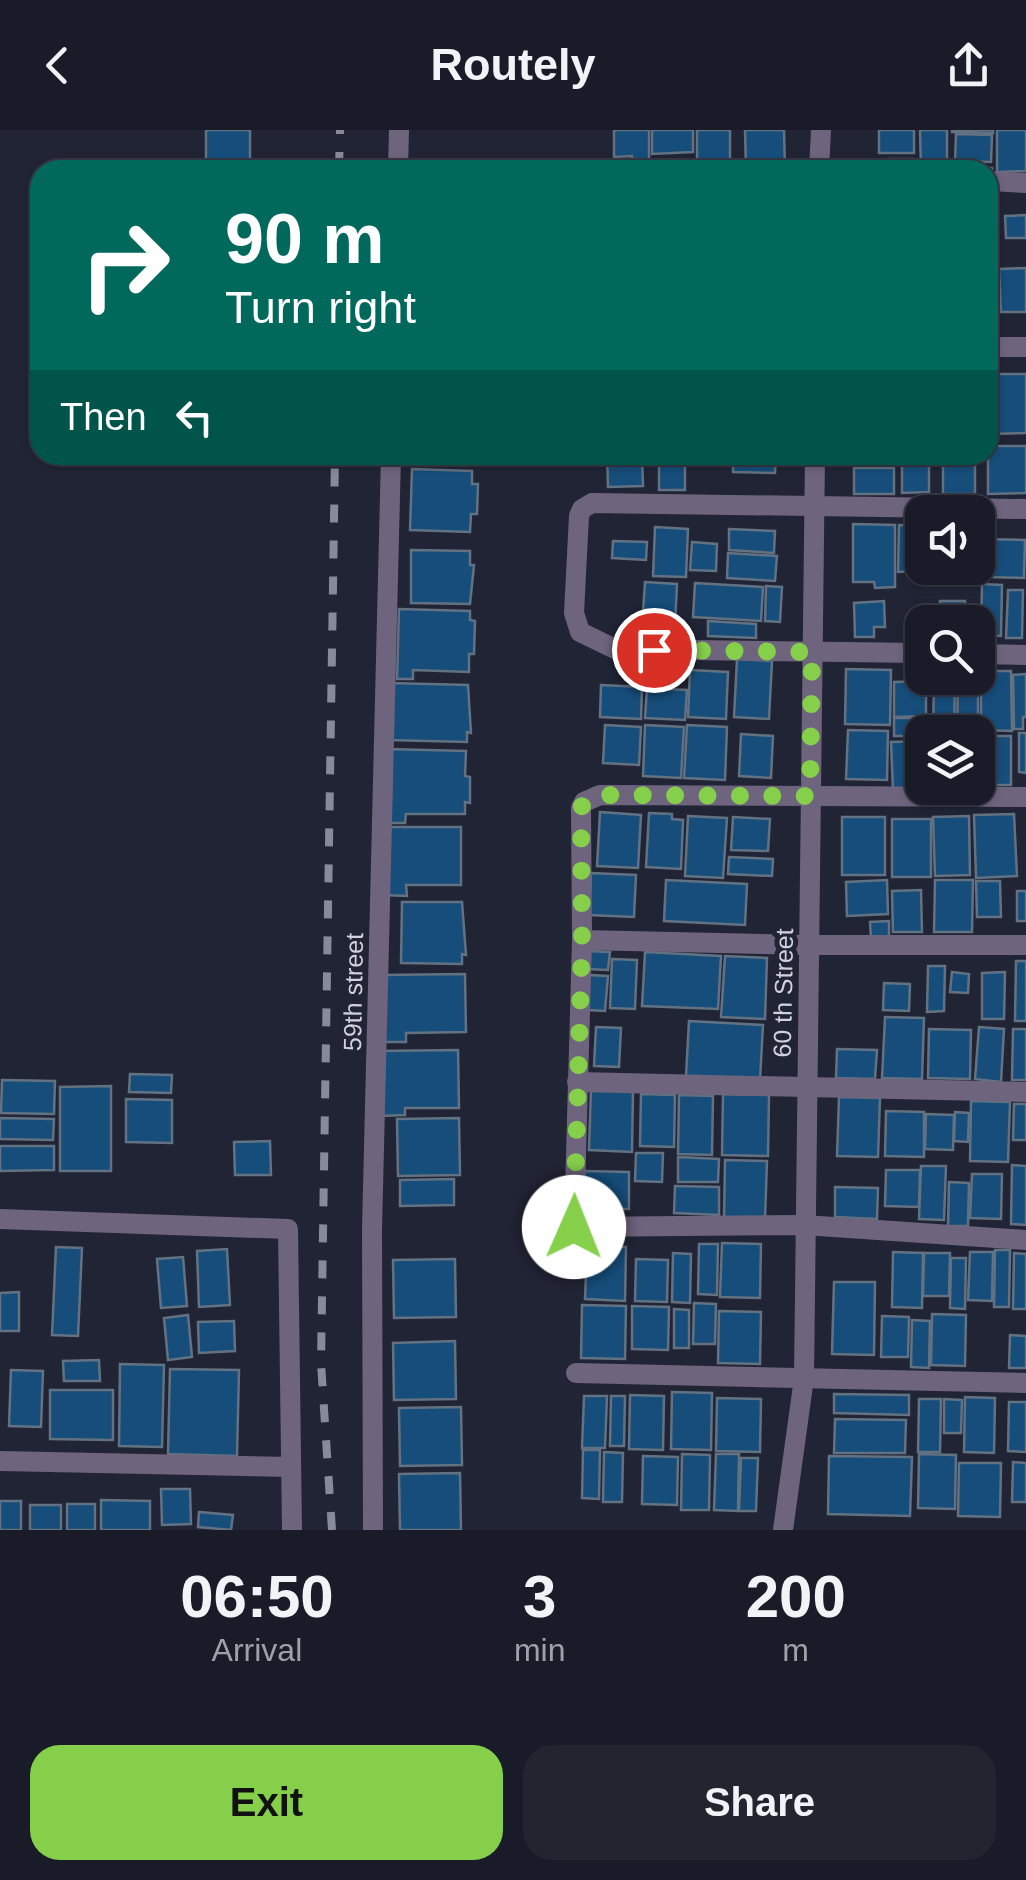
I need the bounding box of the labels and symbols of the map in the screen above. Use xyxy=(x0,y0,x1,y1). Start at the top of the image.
pin xyxy=(612,608,697,693)
street label: 60 th Street xyxy=(768,928,798,1058)
street label: 59th street xyxy=(338,933,368,1051)
position arrow xyxy=(522,1175,626,1279)

